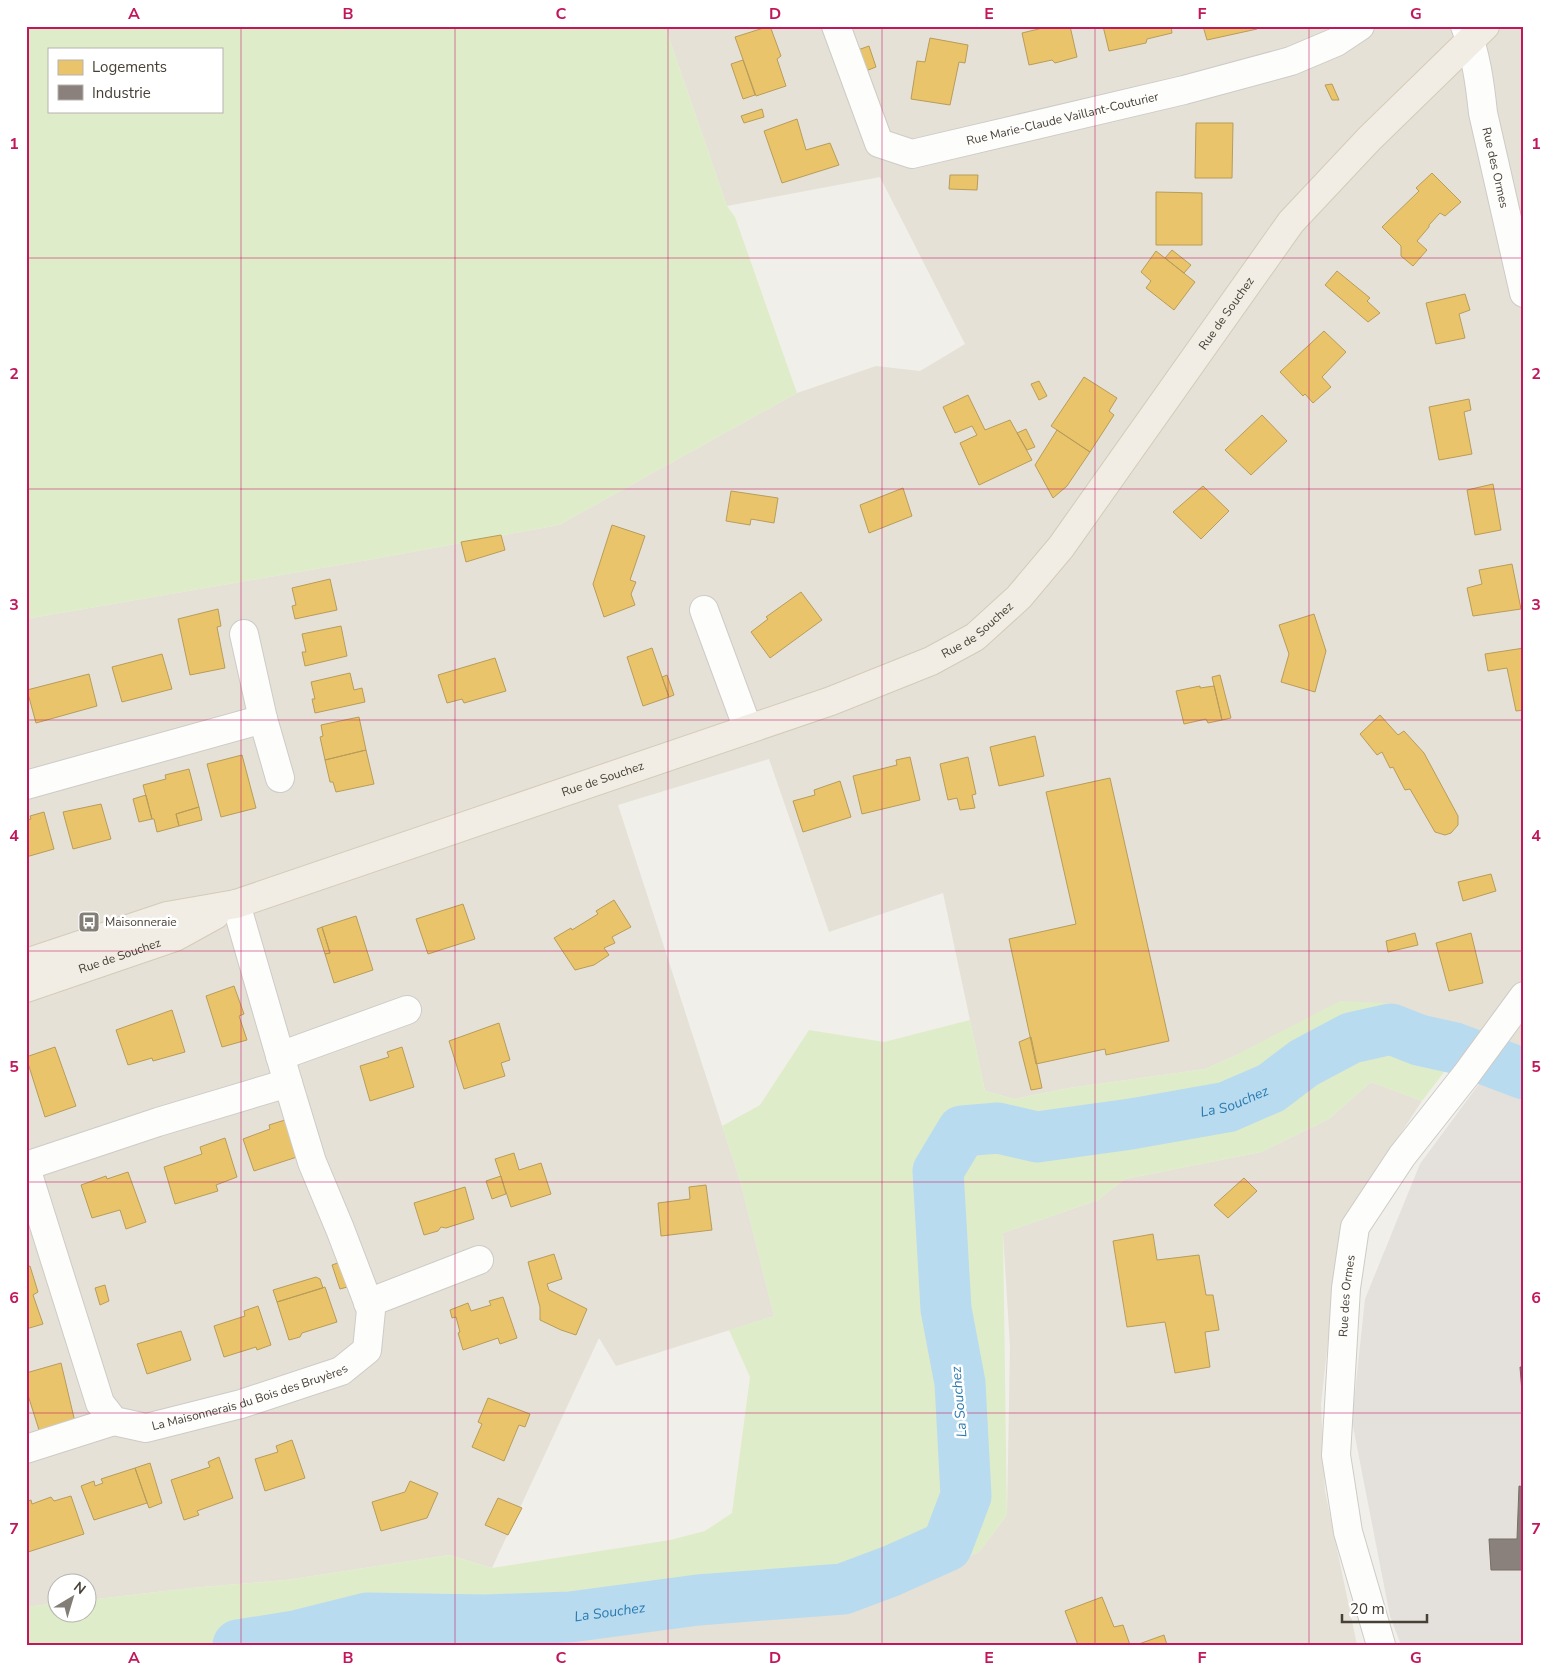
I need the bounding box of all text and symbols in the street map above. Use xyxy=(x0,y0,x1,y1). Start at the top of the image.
text: A xyxy=(128,3,140,25)
text: B xyxy=(342,3,354,25)
text: C xyxy=(556,3,567,25)
text: D xyxy=(769,3,781,25)
text: E xyxy=(984,3,994,25)
text: F xyxy=(1198,3,1207,25)
text: G xyxy=(1410,3,1422,25)
legend xyxy=(48,48,222,112)
text: Logements xyxy=(92,57,167,77)
text: Industrie xyxy=(92,83,151,103)
street label: Rue Marie-Claude Vaillant-Couturier xyxy=(965,88,1161,149)
street label: Rue des Ormes xyxy=(1478,126,1512,210)
text: 1 xyxy=(9,133,19,155)
text: 1 xyxy=(1531,133,1541,155)
street label: Rue de Souchez xyxy=(1195,273,1258,353)
text: 2 xyxy=(9,363,19,385)
text: 2 xyxy=(1531,363,1541,385)
text: 3 xyxy=(9,594,19,616)
text: 3 xyxy=(1531,594,1541,616)
street label: Rue de Souchez xyxy=(939,598,1017,662)
street label: Rue de Souchez xyxy=(559,757,646,800)
text: 4 xyxy=(9,825,19,847)
text: 4 xyxy=(1531,825,1541,847)
bus stop icon: Maisonneraie xyxy=(77,910,101,934)
place label: Maisonneraie xyxy=(105,914,177,930)
street label: Rue de Souchez xyxy=(76,934,163,977)
text: 5 xyxy=(9,1056,19,1078)
text: 5 xyxy=(1531,1056,1541,1078)
water label: La Souchez xyxy=(1199,1081,1272,1121)
street label: Rue des Ormes xyxy=(1335,1254,1359,1338)
text: 6 xyxy=(9,1287,19,1309)
text: 6 xyxy=(1531,1287,1541,1309)
street label: La Maisonnerais du Bois des Bruyères xyxy=(150,1360,351,1434)
water label: La Souchez xyxy=(946,1365,972,1438)
text: 7 xyxy=(9,1518,19,1540)
text: 7 xyxy=(1531,1518,1541,1540)
north arrow xyxy=(48,1574,98,1624)
text: N xyxy=(70,1577,90,1599)
scale bar xyxy=(1342,1591,1428,1623)
water label: La Souchez xyxy=(573,1598,647,1626)
text: 20 m xyxy=(1350,1599,1385,1619)
text: A xyxy=(128,1647,140,1669)
text: B xyxy=(342,1647,354,1669)
text: C xyxy=(556,1647,567,1669)
text: D xyxy=(769,1647,781,1669)
text: E xyxy=(984,1647,994,1669)
text: F xyxy=(1198,1647,1207,1669)
text: G xyxy=(1410,1647,1422,1669)

